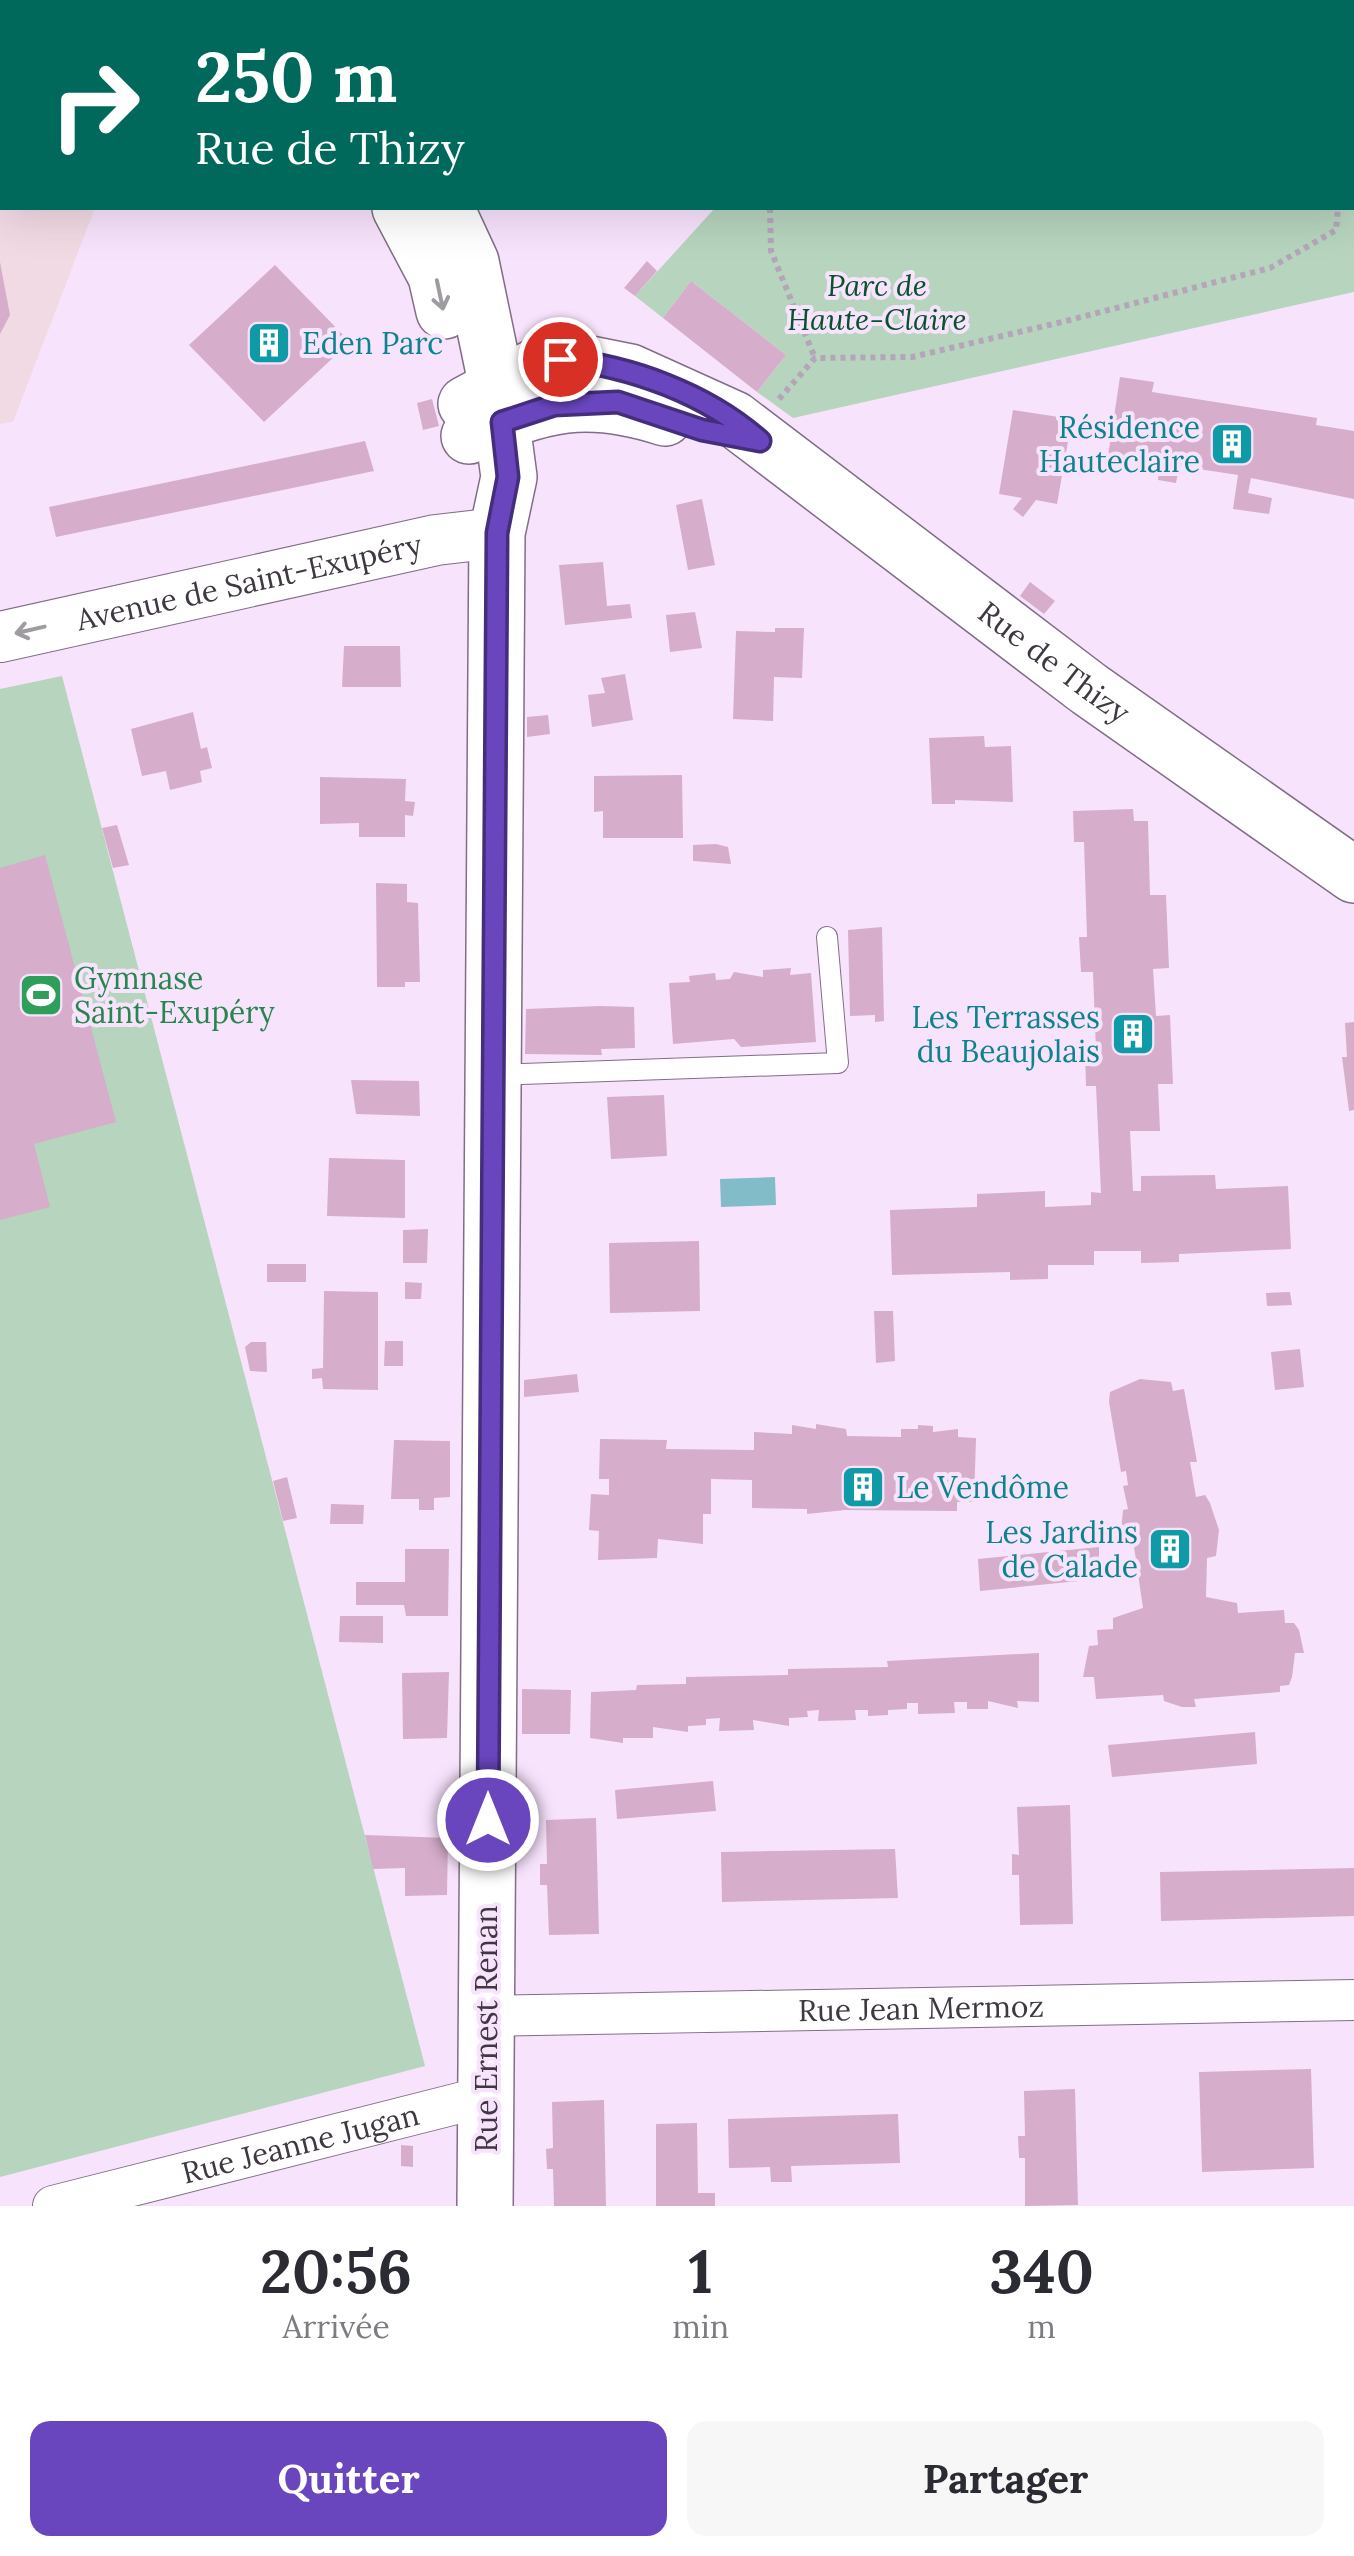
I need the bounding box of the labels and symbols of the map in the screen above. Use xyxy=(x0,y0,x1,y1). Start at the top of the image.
park label: Parc de Haute-Claire xyxy=(787,266,967,338)
one-way arrow xyxy=(432,278,451,310)
pin xyxy=(518,317,603,402)
building icon: Eden Parc xyxy=(246,320,292,366)
place label: Eden Parc xyxy=(302,324,443,362)
place label: Résidence Hauteclaire xyxy=(1039,408,1200,480)
building icon: Résidence Hauteclaire xyxy=(1209,421,1255,467)
street label: Avenue de Saint-Exupéry xyxy=(72,525,426,639)
street label: Rue de Thizy xyxy=(971,593,1138,732)
one-way arrow xyxy=(15,622,47,640)
place label: Gymnase Saint-Exupéry xyxy=(74,959,275,1032)
sports icon: Gymnase Saint-Exupéry xyxy=(18,972,64,1018)
place label: Les Terrasses du Beaujolais xyxy=(911,998,1100,1071)
building icon: Les Terrasses du Beaujolais xyxy=(1110,1011,1156,1057)
building icon: Le Vendôme xyxy=(840,1464,886,1510)
place label: Le Vendôme xyxy=(896,1468,1069,1506)
place label: Les Jardins de Calade xyxy=(985,1513,1138,1585)
building icon: Les Jardins de Calade xyxy=(1147,1526,1193,1572)
position arrow xyxy=(436,1768,540,1872)
street label: Rue Ernest Renan xyxy=(467,1905,505,2153)
street label: Rue Jean Mermoz xyxy=(798,1987,1044,2029)
street label: Rue Jeanne Jugan xyxy=(178,2095,423,2192)

